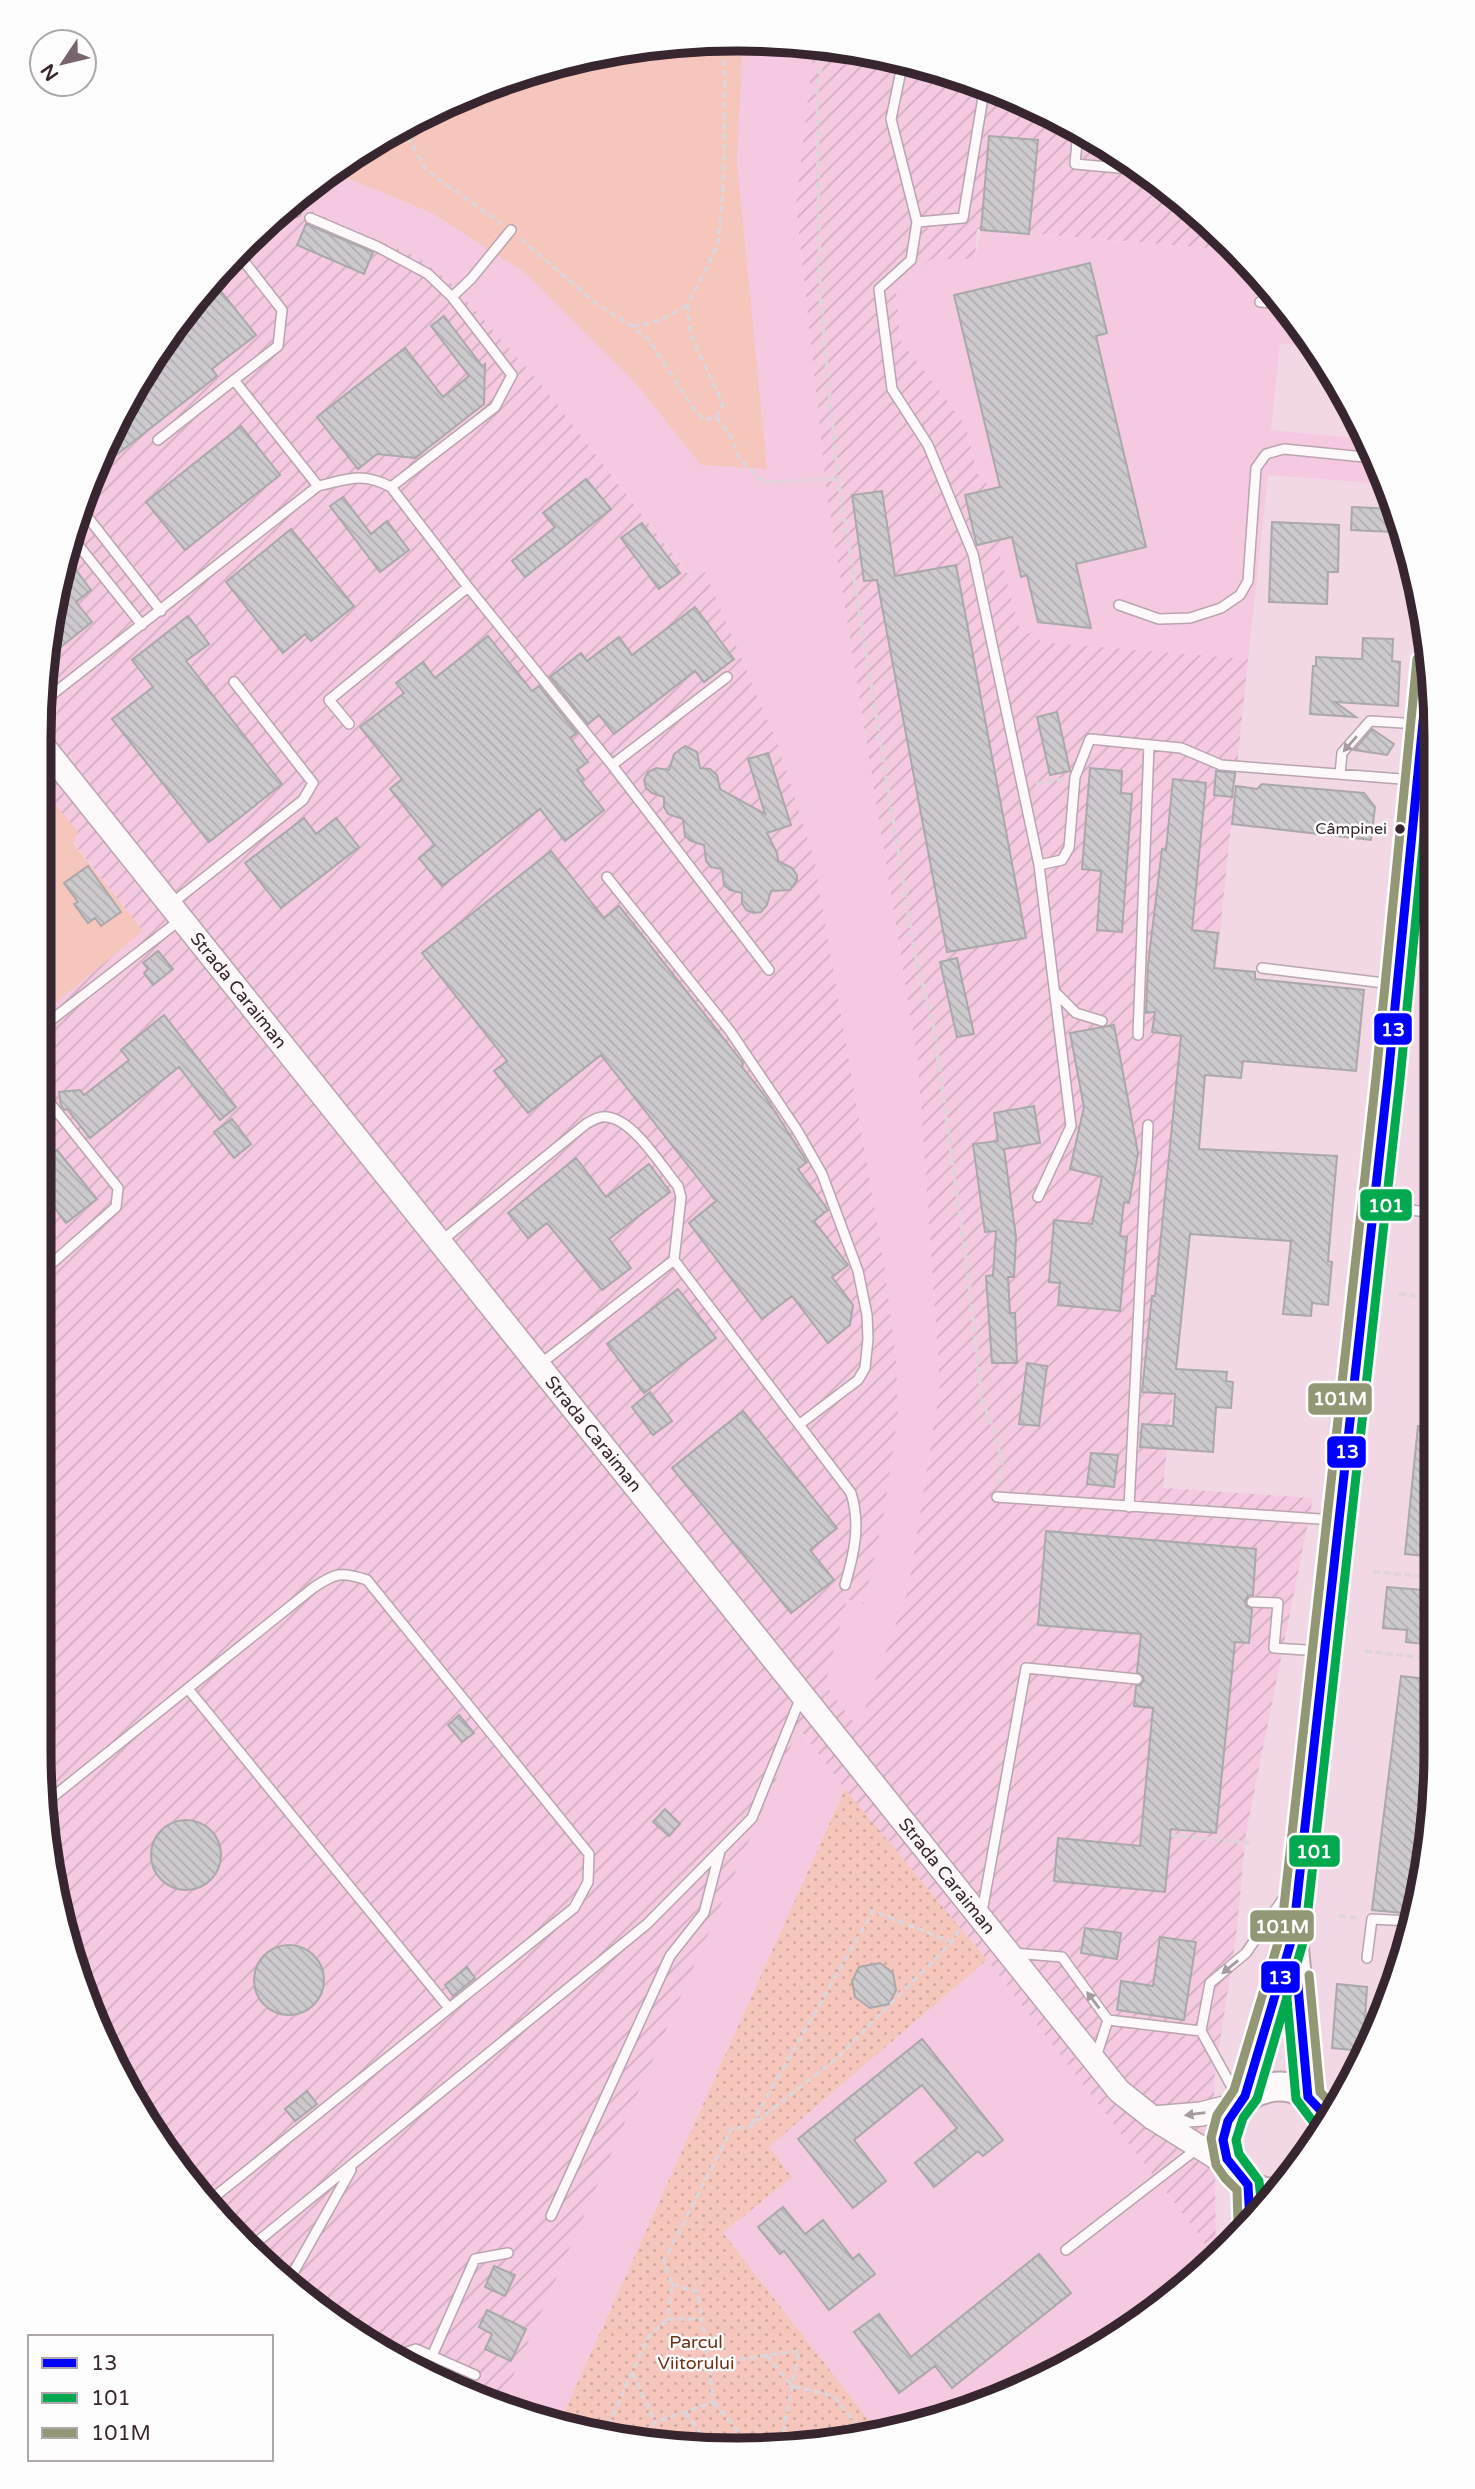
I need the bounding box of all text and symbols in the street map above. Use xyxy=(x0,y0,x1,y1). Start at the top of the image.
north arrow xyxy=(28,28,98,98)
text: N xyxy=(37,60,63,85)
one-way arrow xyxy=(1343,735,1358,752)
place label: Câmpinei xyxy=(1315,819,1387,839)
marker: Câmpinei xyxy=(1393,822,1407,836)
street label: Strada Caraiman xyxy=(186,928,292,1053)
line badge: 13 xyxy=(1373,1012,1413,1046)
text: 13 xyxy=(1381,1019,1405,1041)
line badge: 101 xyxy=(1359,1188,1413,1222)
text: 101 xyxy=(1368,1195,1404,1217)
street label: Strada Caraiman xyxy=(540,1371,647,1496)
line badge: 101M xyxy=(1307,1382,1373,1416)
text: 101M xyxy=(1313,1388,1367,1410)
line badge: 13 xyxy=(1326,1435,1367,1469)
text: 13 xyxy=(1335,1441,1359,1463)
street label: Strada Caraiman xyxy=(894,1813,1000,1938)
line badge: 101 xyxy=(1288,1834,1341,1868)
text: 101 xyxy=(1296,1841,1332,1863)
line badge: 101M xyxy=(1249,1909,1315,1943)
text: 101M xyxy=(1255,1916,1309,1938)
one-way arrow xyxy=(1221,1959,1239,1974)
line badge: 13 xyxy=(1260,1960,1301,1994)
text: 13 xyxy=(1268,1967,1292,1989)
one-way arrow xyxy=(1087,1991,1101,2009)
one-way arrow xyxy=(1184,2108,1206,2119)
park label: Parcul Viitorului xyxy=(658,2331,734,2374)
legend xyxy=(28,2335,273,2461)
text: 13 xyxy=(91,2351,117,2376)
text: 101 xyxy=(91,2386,131,2411)
text: 101M xyxy=(91,2421,151,2446)

